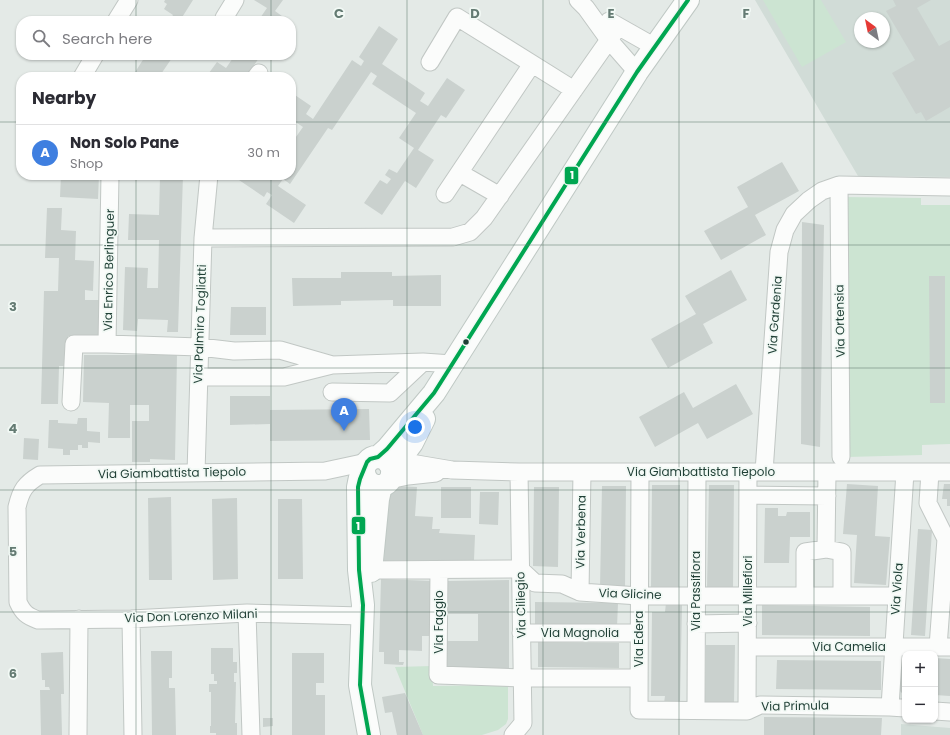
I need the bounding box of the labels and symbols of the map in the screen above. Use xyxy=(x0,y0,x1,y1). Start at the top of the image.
text: C xyxy=(334,4,344,23)
text: D xyxy=(470,4,480,23)
text: E xyxy=(607,4,615,23)
text: F xyxy=(742,4,750,23)
north arrow xyxy=(854,12,890,48)
line badge: 1 xyxy=(564,166,579,185)
text: 1 xyxy=(570,167,574,183)
street label: Via Enrico Berlinguer xyxy=(99,208,118,331)
street label: Via Palmiro Togliatti xyxy=(189,264,210,384)
street label: Via Gardenia xyxy=(763,275,786,355)
street label: Via Ortensia xyxy=(830,284,849,358)
text: 3 xyxy=(9,297,17,316)
unlabelled marker xyxy=(461,337,471,347)
pin: A xyxy=(331,398,357,431)
your location xyxy=(405,417,425,437)
text: 4 xyxy=(9,419,18,438)
street label: Via Giambattista Tiepolo xyxy=(98,463,247,482)
street label: Via Giambattista Tiepolo xyxy=(627,463,775,480)
street label: Via Verbena xyxy=(571,495,590,569)
line badge: 1 xyxy=(351,516,366,535)
text: 1 xyxy=(356,518,360,534)
text: 5 xyxy=(9,542,17,561)
street label: Via Passiflora xyxy=(687,551,704,631)
street label: Via Millefiori xyxy=(739,555,756,627)
street label: Via Viola xyxy=(886,562,907,616)
street label: Via Ciliegio xyxy=(511,571,530,638)
street label: Via Glicine xyxy=(598,584,662,603)
street label: Via Faggio xyxy=(430,590,447,654)
street label: Via Don Lorenzo Milani xyxy=(124,605,258,626)
street label: Via Edera xyxy=(630,611,647,667)
street label: Via Magnolia xyxy=(541,624,619,641)
street label: Via Camelia xyxy=(812,638,886,655)
text: 6 xyxy=(9,664,17,683)
street label: Via Primula xyxy=(761,696,829,715)

